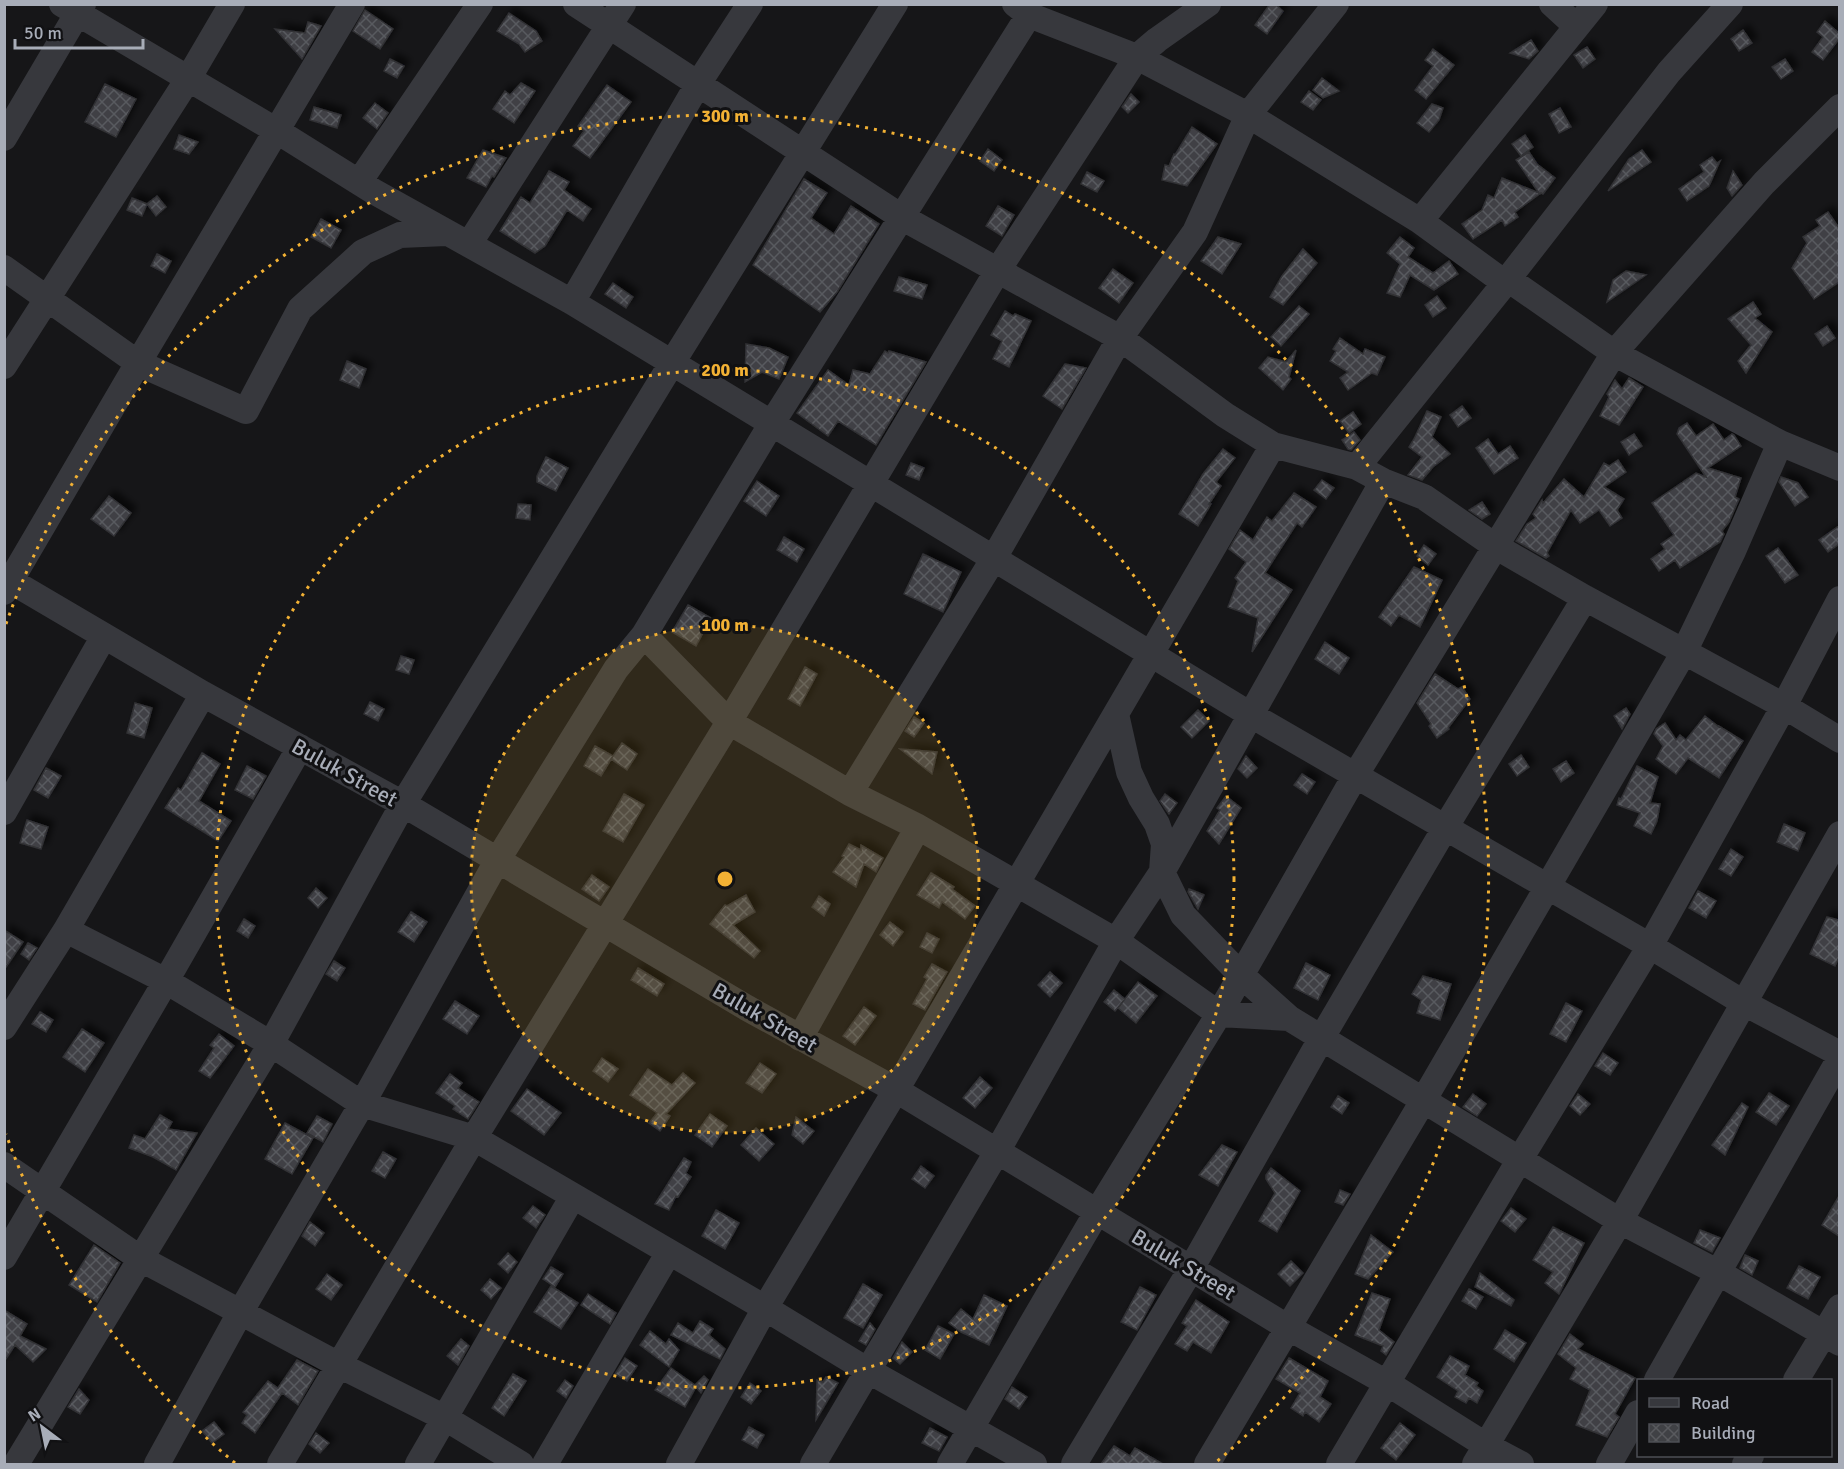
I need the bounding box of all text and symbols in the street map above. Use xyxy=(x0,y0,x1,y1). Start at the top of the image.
scale bar xyxy=(15,12,142,50)
text: 50 m xyxy=(24,22,62,44)
text: 300 m xyxy=(701,105,749,127)
text: 200 m xyxy=(701,359,749,381)
text: 100 m xyxy=(701,614,749,636)
street label: Buluk Street xyxy=(287,732,403,813)
centre of rings xyxy=(715,869,735,889)
street label: Buluk Street xyxy=(707,977,822,1058)
street label: Buluk Street xyxy=(1127,1223,1241,1306)
legend xyxy=(1637,1379,1832,1457)
text: Road xyxy=(1691,1392,1730,1414)
north arrow xyxy=(12,1397,72,1457)
text: N xyxy=(25,1404,45,1427)
text: Building xyxy=(1691,1422,1755,1444)

